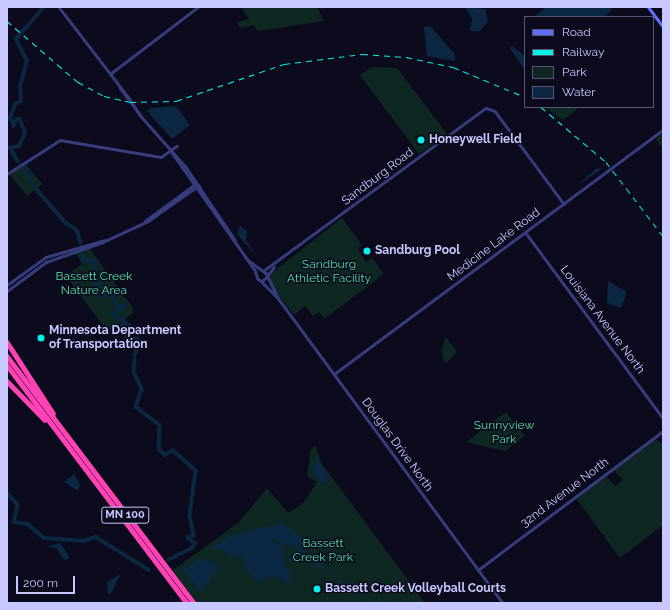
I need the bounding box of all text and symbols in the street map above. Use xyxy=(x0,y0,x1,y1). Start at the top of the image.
legend xyxy=(524,16,654,108)
text: Road xyxy=(562,25,591,39)
text: Railway xyxy=(562,45,604,59)
text: Park xyxy=(562,65,587,79)
text: Water xyxy=(562,85,596,99)
place label: Honeywell Field xyxy=(429,133,522,147)
marker: Honeywell Field xyxy=(416,135,426,145)
street label: Sandburg Road xyxy=(339,145,417,209)
street label: Medicine Lake Road xyxy=(445,205,543,285)
place label: Sandburg Pool xyxy=(375,244,460,258)
marker: Sandburg Pool xyxy=(362,246,372,256)
park label: Sandburg Athletic Facility xyxy=(287,258,371,286)
street label: Louisiana Avenue North xyxy=(557,263,647,377)
park label: Bassett Creek Nature Area xyxy=(56,270,132,298)
place label: Minnesota Department of Transportation xyxy=(49,324,181,352)
marker: Minnesota Department of Transportation xyxy=(36,333,46,343)
street label: Douglas Drive North xyxy=(358,395,436,495)
park label: Sunnyview Park xyxy=(474,419,534,447)
street label: 32nd Avenue North xyxy=(518,455,612,531)
road number: MN 100 xyxy=(101,506,149,524)
park label: Bassett Creek Park xyxy=(293,537,353,565)
scale bar xyxy=(18,568,77,594)
text: 200 m xyxy=(23,576,58,590)
place label: Bassett Creek Volleyball Courts xyxy=(325,582,507,596)
marker: Bassett Creek Volleyball Courts xyxy=(312,584,322,594)

